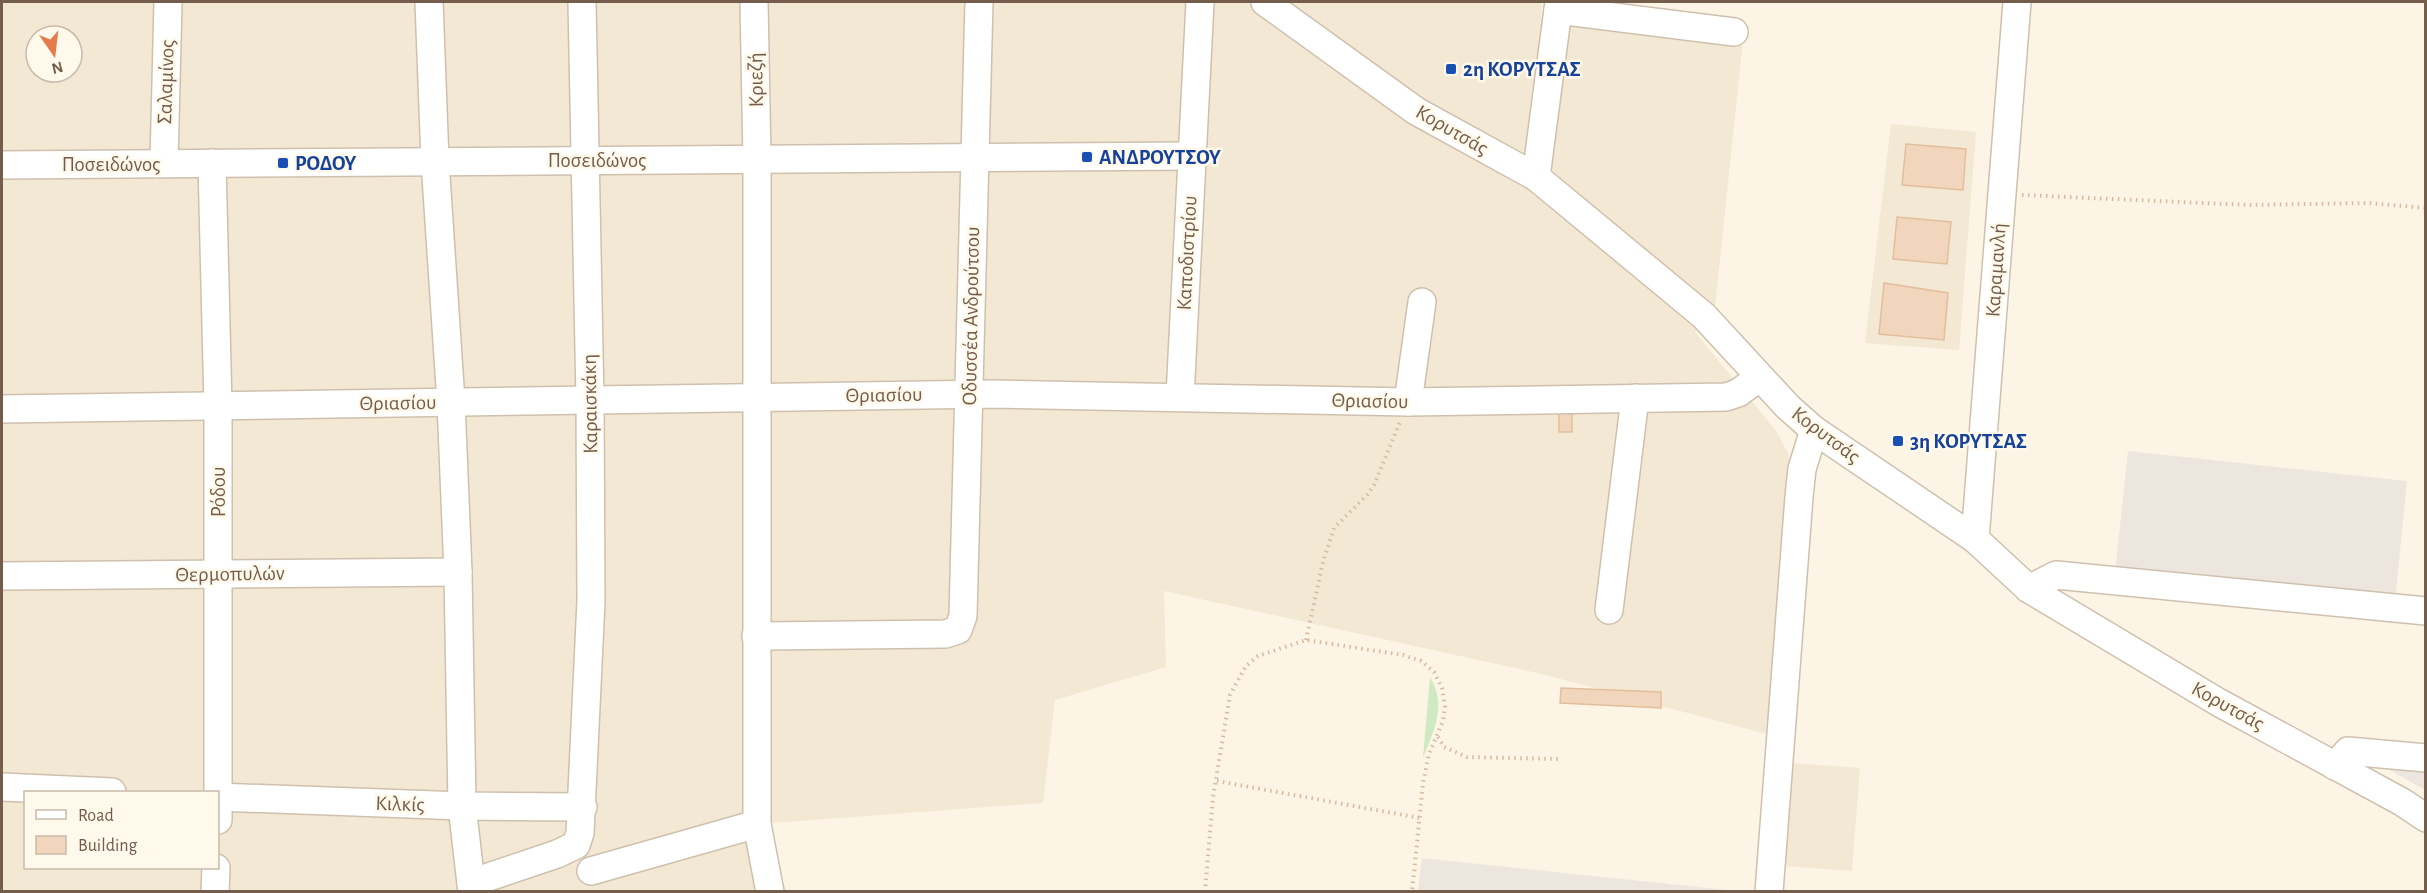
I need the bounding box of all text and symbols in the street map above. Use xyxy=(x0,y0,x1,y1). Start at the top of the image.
north arrow xyxy=(24,24,84,84)
street label: Σαλαμίνος xyxy=(154,39,178,125)
street label: Κριεζή xyxy=(745,52,767,108)
text: N xyxy=(50,58,65,77)
place label: 2η ΚΟΡΥΤΣΑΣ xyxy=(1463,59,1581,80)
marker: 2η ΚΟΡΥΤΣΑΣ xyxy=(1444,62,1458,76)
street label: Κορυτσάς xyxy=(1412,101,1492,159)
place label: ΑΝΔΡΟΥΤΣΟΥ xyxy=(1099,147,1221,168)
street label: Ποσειδώνος xyxy=(548,150,646,171)
marker: ΑΝΔΡΟΥΤΣΟΥ xyxy=(1080,150,1094,164)
place label: ΡΟΔΟΥ xyxy=(295,153,357,174)
street label: Ποσειδώνος xyxy=(62,154,160,175)
marker: ΡΟΔΟΥ xyxy=(276,156,290,170)
street label: Καποδιστρίου xyxy=(1174,195,1200,311)
street label: Καραμανλή xyxy=(1982,222,2010,318)
street label: Οδυσσέα Ανδρούτσου xyxy=(959,226,983,406)
street label: Καραισκάκη xyxy=(579,354,601,454)
street label: Θριασίου xyxy=(845,384,923,406)
street label: Θριασίου xyxy=(1331,390,1409,412)
street label: Θριασίου xyxy=(359,392,437,414)
street label: Κορυτσάς xyxy=(1788,403,1864,467)
place label: 3η ΚΟΡΥΤΣΑΣ xyxy=(1910,431,2027,452)
marker: 3η ΚΟΡΥΤΣΑΣ xyxy=(1891,434,1905,448)
street label: Ρόδου xyxy=(208,467,229,517)
street label: Θερμοπυλών xyxy=(175,563,285,585)
street label: Κορυτσάς xyxy=(2188,678,2268,734)
legend xyxy=(24,791,219,869)
street label: Κιλκίς xyxy=(375,793,425,815)
text: Road xyxy=(78,807,114,825)
text: Building xyxy=(78,837,138,855)

